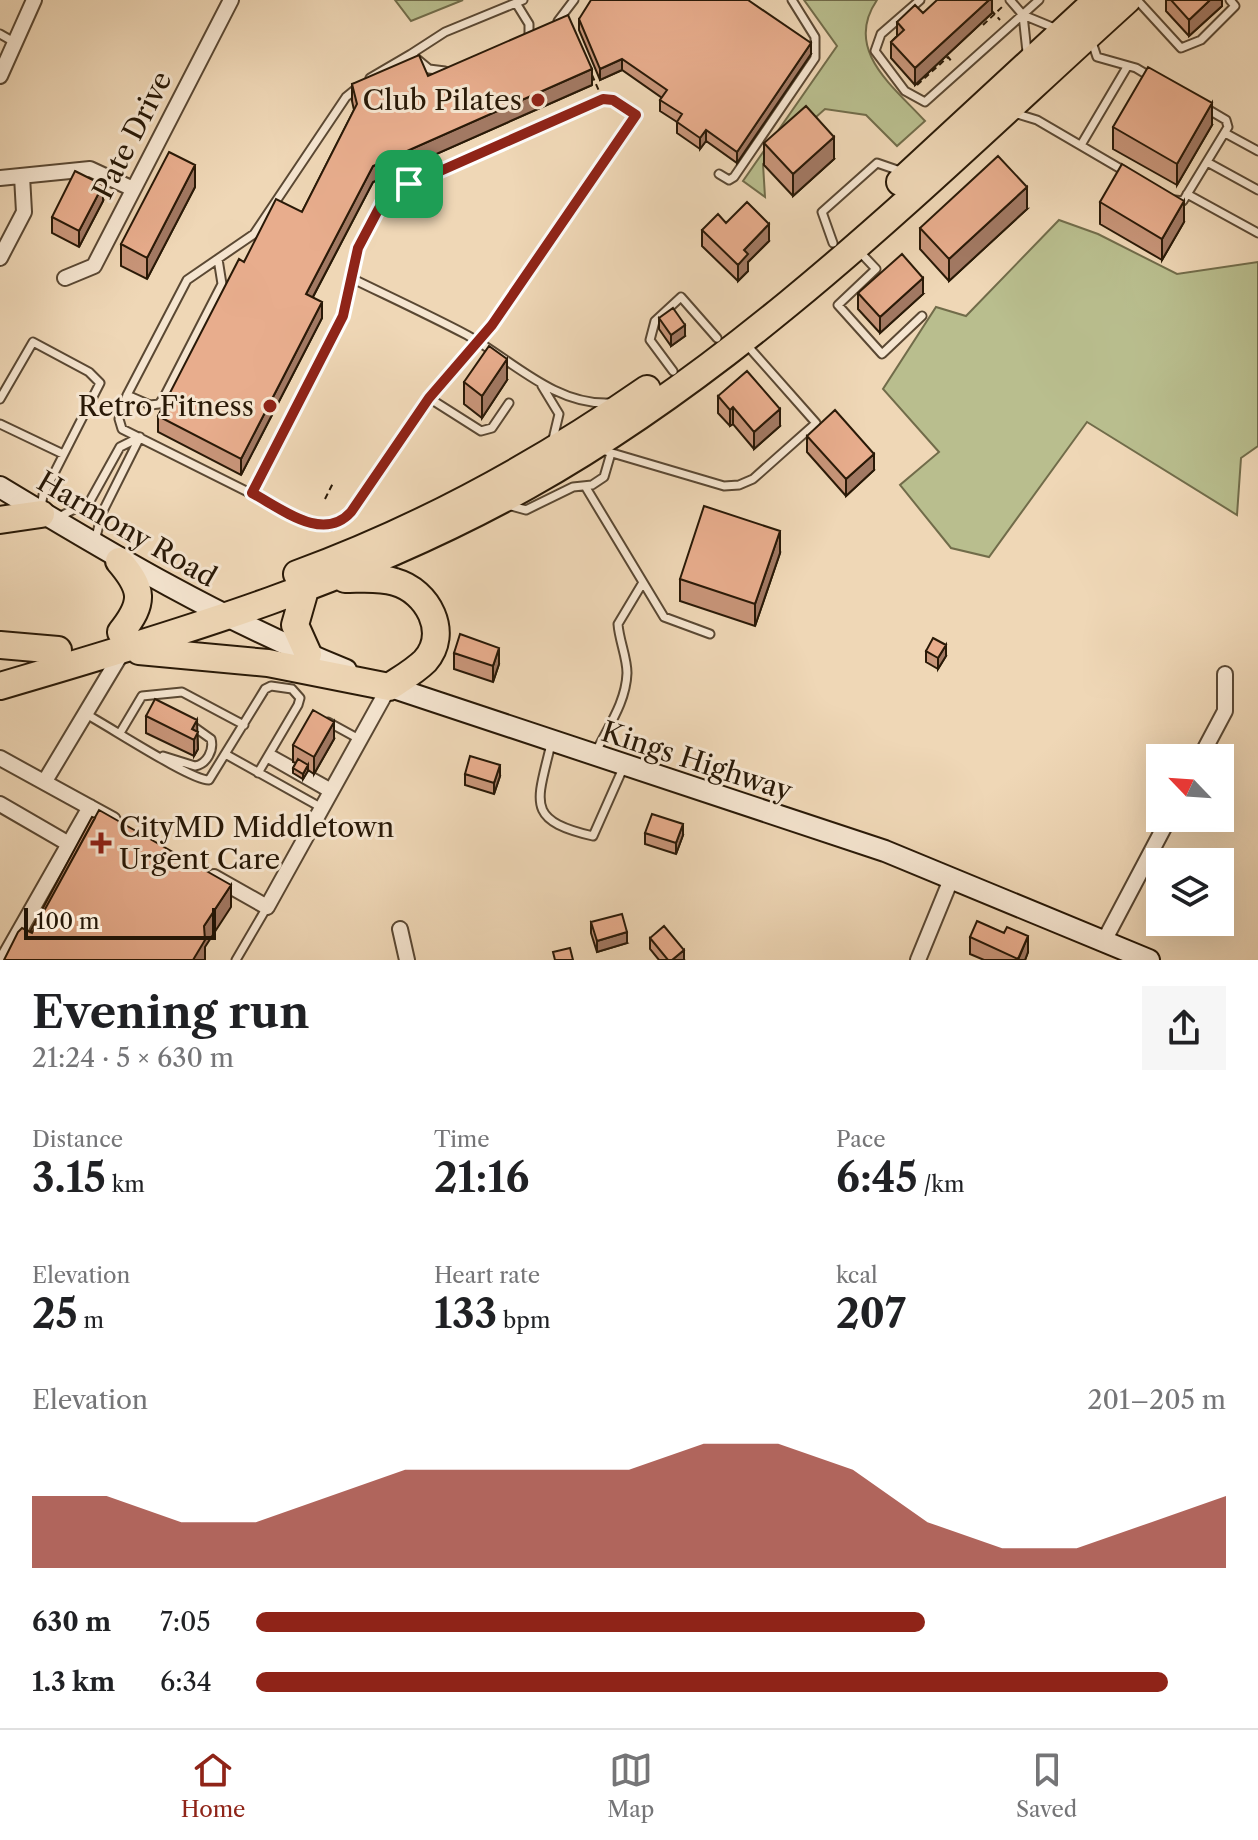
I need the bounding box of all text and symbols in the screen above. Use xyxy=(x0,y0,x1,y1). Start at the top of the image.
street label: Pate Drive xyxy=(85,66,179,204)
place label: Club Pilates xyxy=(363,83,522,117)
marker: Club Pilates xyxy=(529,91,547,109)
pin xyxy=(375,150,443,218)
icon: arrive xyxy=(387,162,431,206)
place label: Retro Fitness xyxy=(78,389,254,423)
marker: Retro Fitness xyxy=(261,397,279,415)
street label: Harmony Road xyxy=(31,464,223,594)
street label: Kings Highway xyxy=(597,714,797,808)
north arrow xyxy=(1146,744,1234,832)
map controls xyxy=(1146,744,1234,936)
place label: CityMD Middletown Urgent Care xyxy=(119,810,394,876)
marker: CityMD Middletown Urgent Care xyxy=(90,832,112,854)
button: layers xyxy=(1146,848,1234,936)
scale bar xyxy=(24,904,216,940)
text: 100 m xyxy=(36,908,99,935)
text: Evening run xyxy=(32,985,309,1039)
button: share xyxy=(1142,986,1226,1070)
text: 21:24 · 5 × 630 m xyxy=(32,1042,234,1074)
text: Distance xyxy=(32,1126,123,1153)
text: Time xyxy=(434,1126,490,1153)
text: Pace xyxy=(836,1126,886,1153)
text: 3.15 xyxy=(32,1153,106,1202)
text: 21:16 xyxy=(434,1153,529,1202)
text: 6:45 xyxy=(836,1153,918,1202)
text: km xyxy=(106,1171,145,1198)
text: /km xyxy=(918,1171,965,1198)
text: Elevation xyxy=(32,1262,130,1289)
text: Heart rate xyxy=(434,1262,540,1289)
text: kcal xyxy=(836,1262,878,1289)
text: 25 xyxy=(32,1289,78,1338)
text: 133 xyxy=(434,1289,497,1338)
text: 207 xyxy=(836,1289,906,1338)
text: m xyxy=(78,1307,104,1334)
text: bpm xyxy=(497,1307,550,1334)
text: Elevation xyxy=(32,1384,148,1416)
text: 201–205 m xyxy=(1088,1384,1226,1416)
text: 630 m xyxy=(32,1606,111,1638)
text: 7:05 xyxy=(160,1606,211,1638)
text: 1.3 km xyxy=(32,1666,115,1698)
text: 6:34 xyxy=(160,1666,212,1698)
tab: Home xyxy=(181,1748,245,1823)
tab: Map xyxy=(607,1748,654,1823)
tab: Saved xyxy=(1016,1748,1077,1823)

